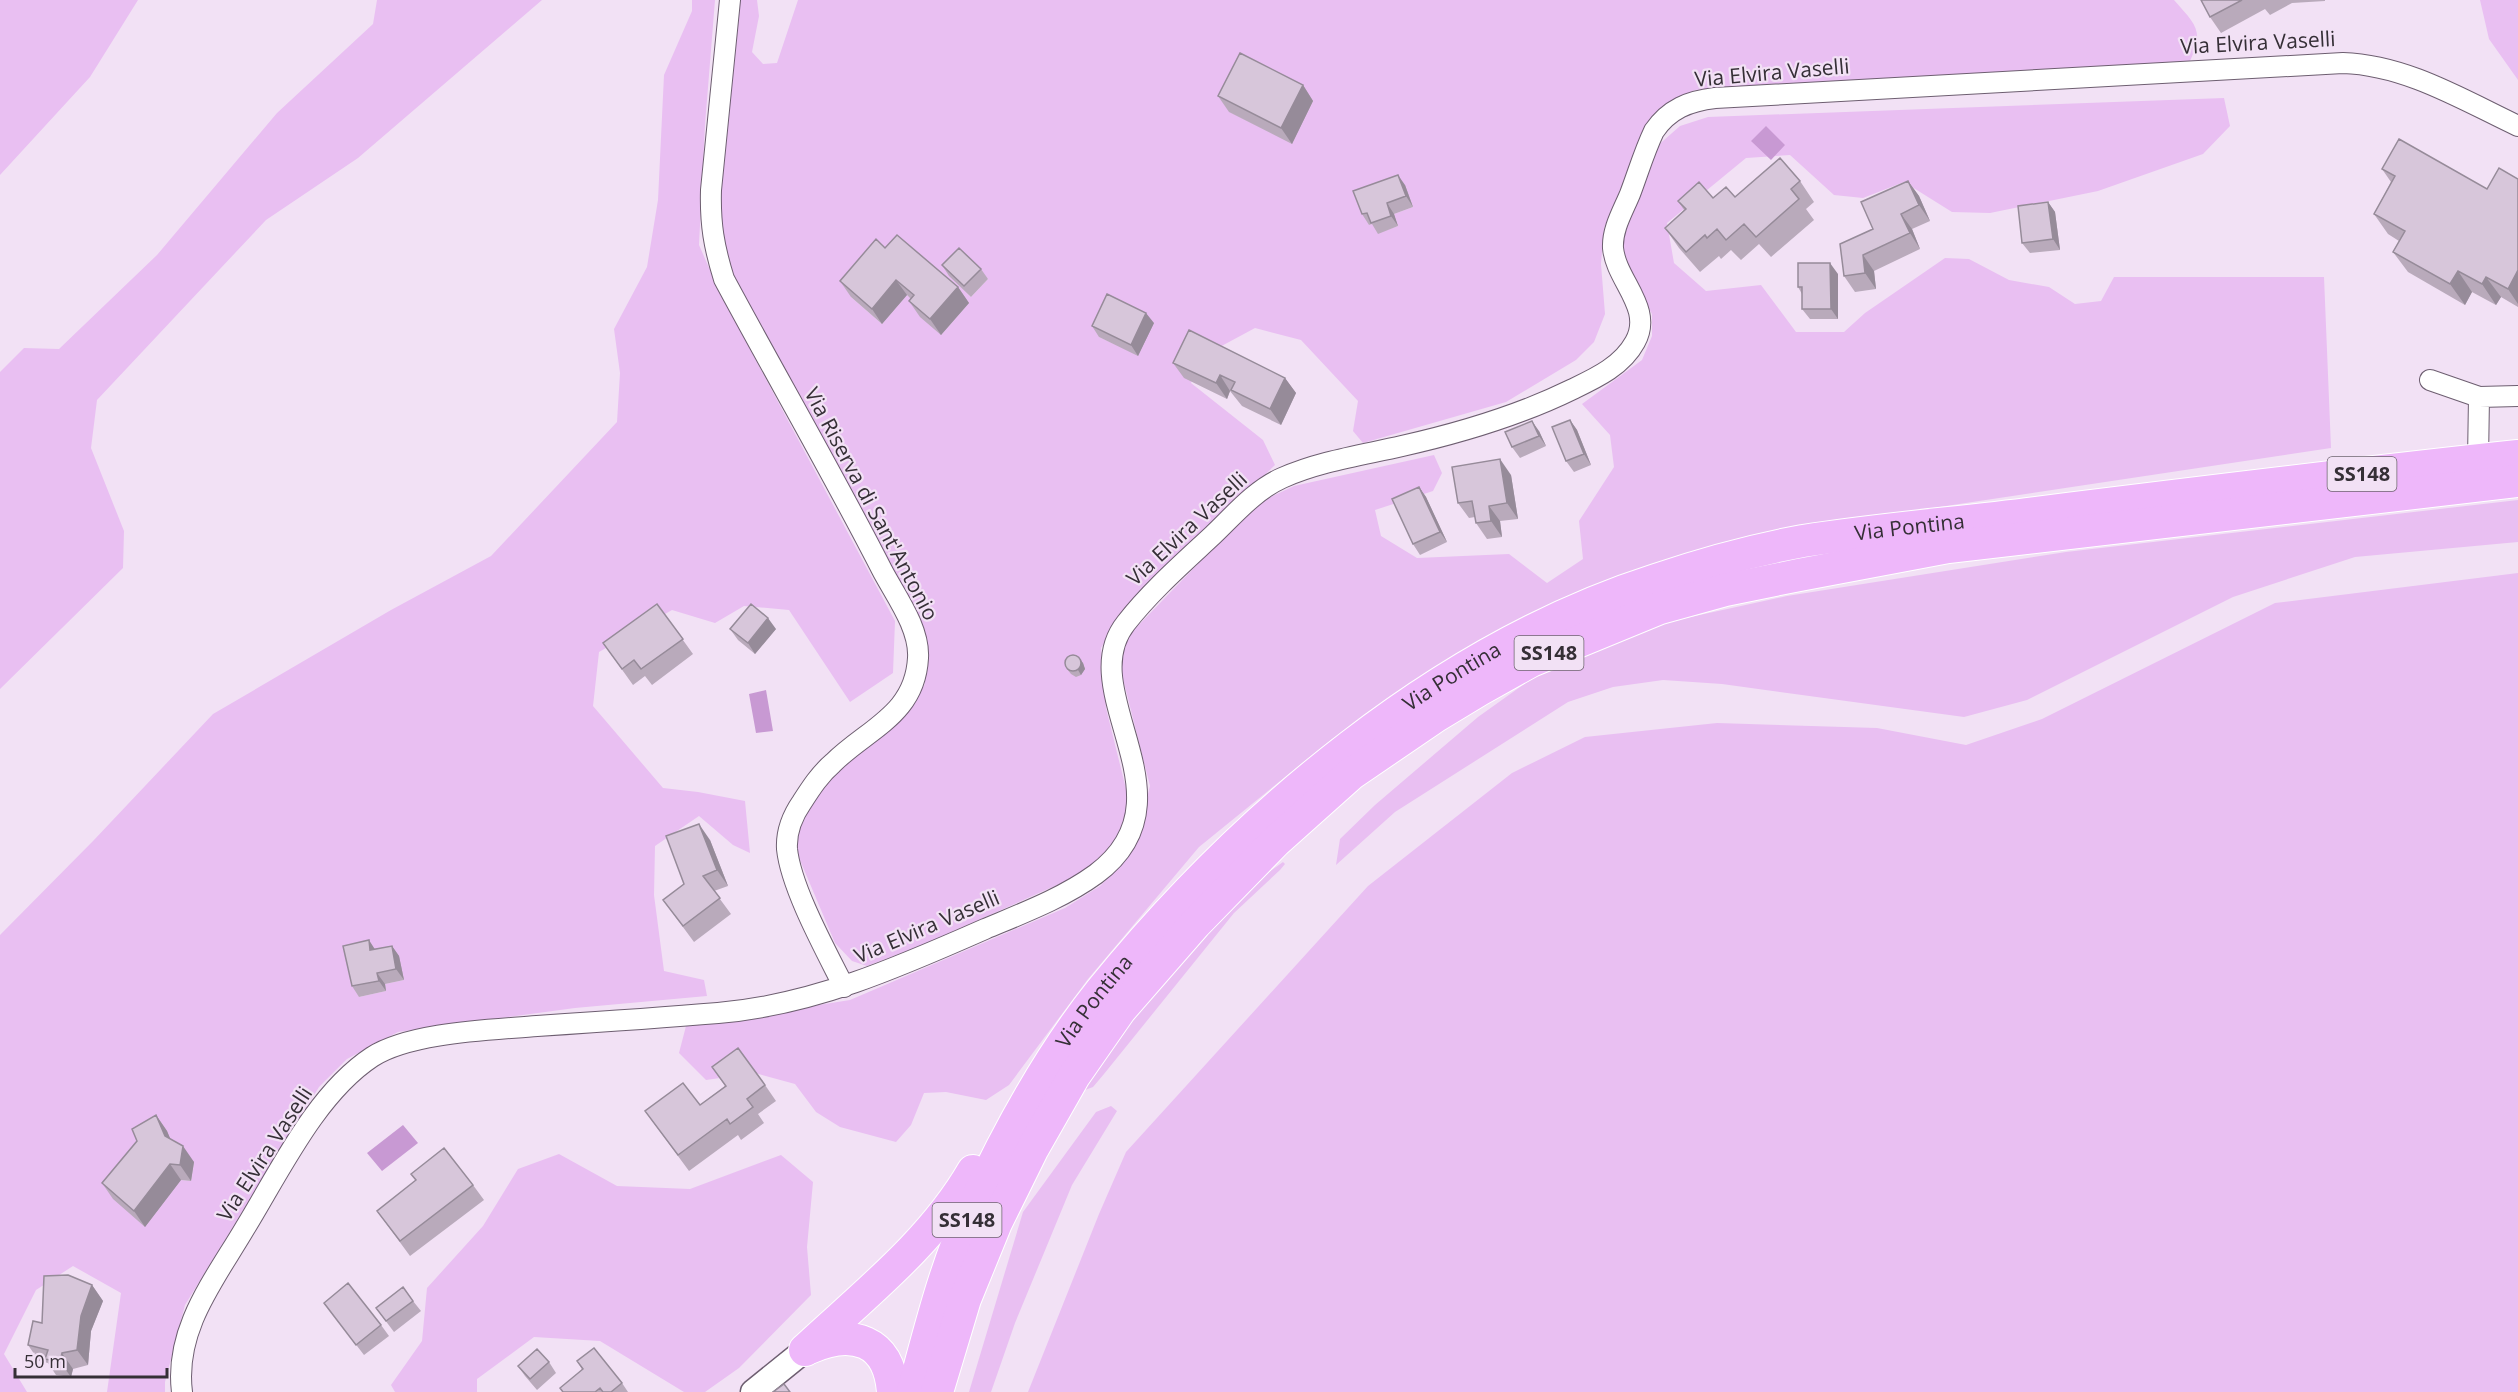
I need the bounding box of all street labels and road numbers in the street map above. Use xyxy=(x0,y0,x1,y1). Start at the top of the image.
street label: Via Elvira Vaselli xyxy=(2180,24,2336,60)
street label: Via Elvira Vaselli xyxy=(1693,51,1850,93)
street label: Via Riserva di Sant'Antonio xyxy=(798,382,945,625)
road number: SS148 xyxy=(2328,457,2396,491)
street label: Via Elvira Vaselli xyxy=(1120,465,1253,591)
street label: Via Pontina xyxy=(1853,506,1966,547)
street label: Via Pontina xyxy=(1397,635,1506,717)
road number: SS148 xyxy=(1514,636,1584,670)
street label: Via Elvira Vaselli xyxy=(850,883,1004,969)
street label: Via Pontina xyxy=(1049,948,1138,1053)
street label: Via Elvira Vaselli xyxy=(210,1081,318,1226)
road number: SS148 xyxy=(932,1203,1002,1237)

